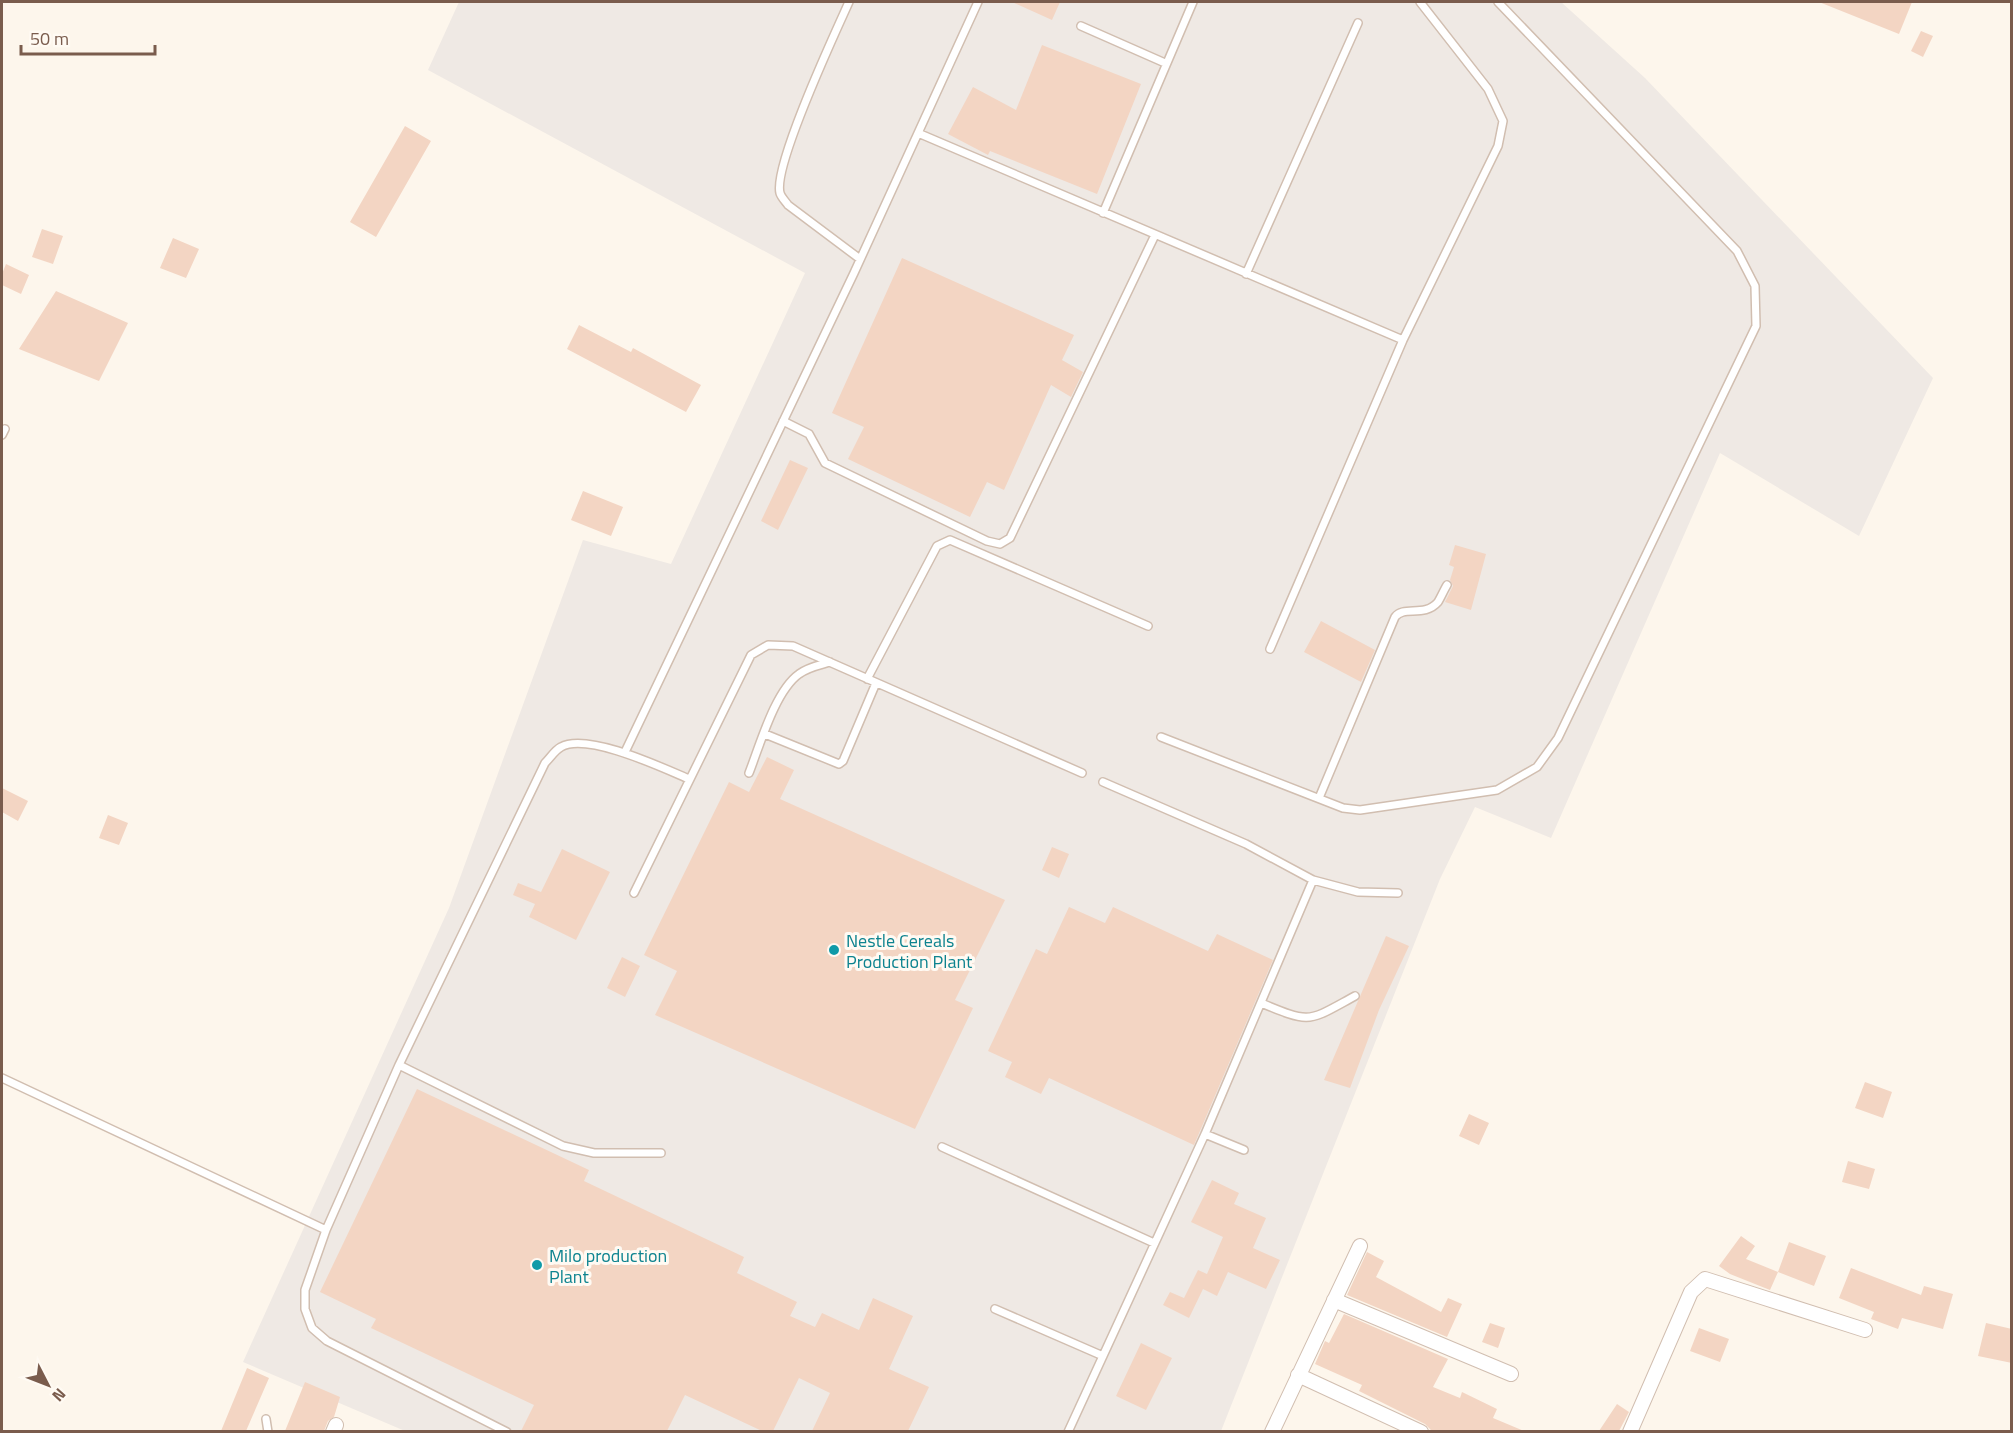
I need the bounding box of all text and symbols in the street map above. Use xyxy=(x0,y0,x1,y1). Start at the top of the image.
scale bar xyxy=(21,18,154,56)
text: 50 m xyxy=(30,25,69,52)
place label: Nestle Cereals Production Plant xyxy=(846,927,973,975)
marker: Nestle Cereals Production Plant xyxy=(827,943,841,957)
place label: Milo production Plant xyxy=(549,1242,667,1290)
marker: Milo production Plant xyxy=(530,1258,544,1272)
north arrow xyxy=(18,1355,78,1415)
text: N xyxy=(47,1383,72,1407)

